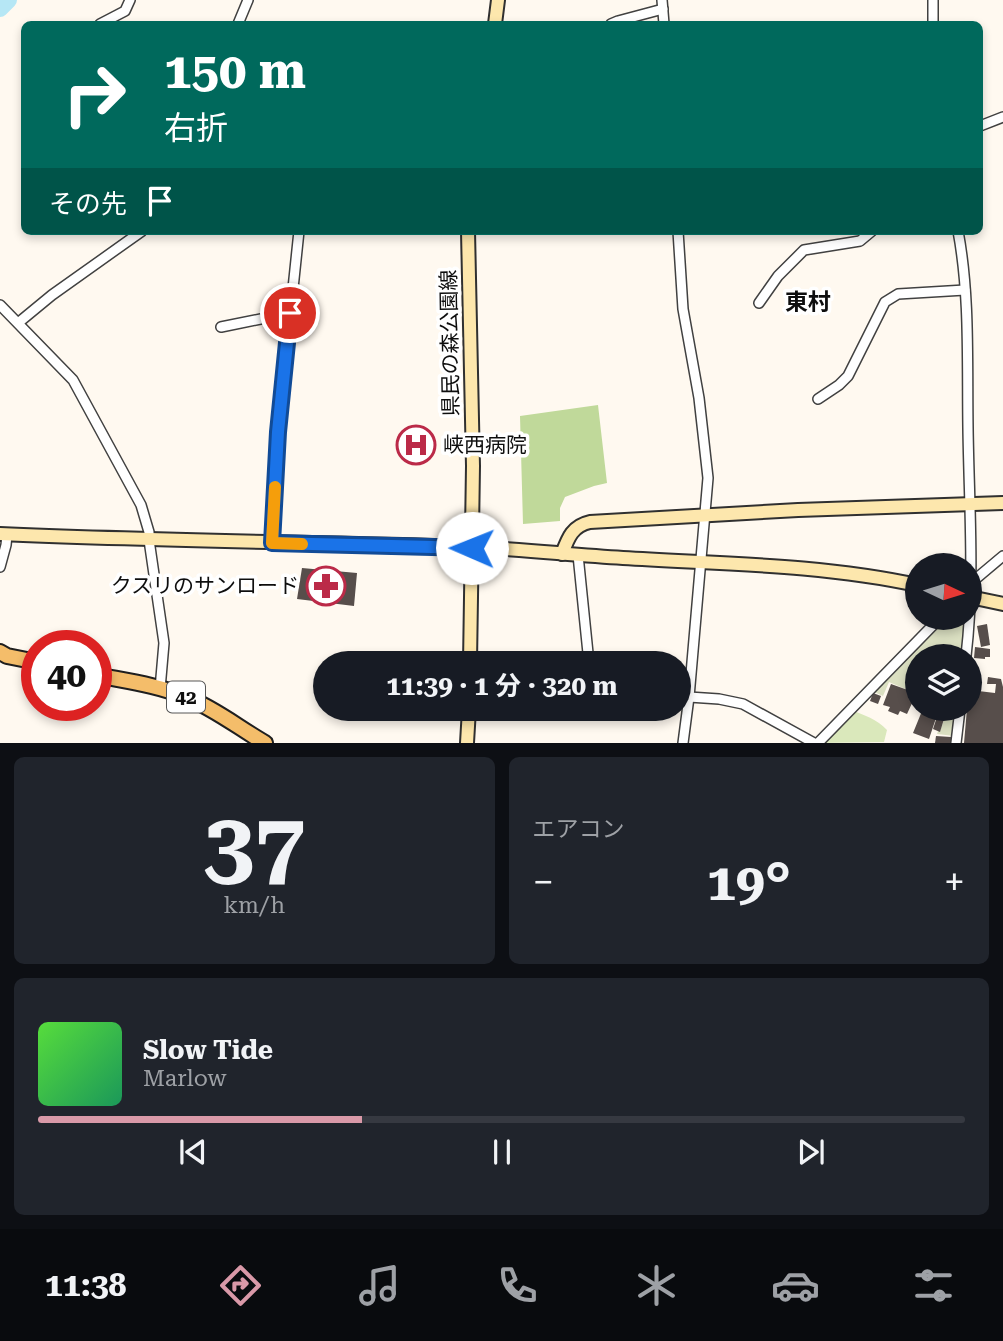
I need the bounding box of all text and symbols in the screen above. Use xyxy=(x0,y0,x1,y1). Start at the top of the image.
text: 150 m xyxy=(164,43,306,100)
icon: right xyxy=(49,49,140,140)
text: 右折 xyxy=(164,109,228,147)
icon: arrive xyxy=(141,182,179,220)
text: その先 xyxy=(49,189,127,219)
street label: 県民の森公園線 xyxy=(437,269,463,417)
pin xyxy=(260,283,320,343)
district label: 東村 xyxy=(785,289,831,316)
icon: arrive xyxy=(271,294,309,332)
hospital icon: 峡西病院 xyxy=(395,424,437,466)
place label: 峡西病院 xyxy=(443,433,527,457)
position arrow xyxy=(435,511,509,585)
north arrow xyxy=(905,553,982,630)
map controls xyxy=(905,553,982,721)
pharmacy icon: クスリのサンロード xyxy=(305,565,347,607)
place label: クスリのサンロード xyxy=(111,574,299,598)
speed limit sign: 40 xyxy=(21,630,112,721)
button: layers xyxy=(905,644,982,721)
text: 11:39 · 1 分 · 320 m xyxy=(386,671,618,701)
road number: 42 xyxy=(167,682,205,712)
text: 37 xyxy=(203,793,305,899)
text: エアコン xyxy=(533,816,625,843)
text: 19° xyxy=(707,852,791,913)
text: − xyxy=(533,860,554,904)
text: + xyxy=(944,860,965,904)
text: km/h xyxy=(223,892,285,919)
text: Slow Tide xyxy=(143,1035,273,1065)
text: Marlow xyxy=(143,1065,226,1092)
icon: previous xyxy=(174,1133,212,1171)
icon: pause xyxy=(483,1133,521,1171)
icon: next xyxy=(792,1133,830,1171)
icon: directions xyxy=(216,1261,265,1310)
icon: music xyxy=(355,1261,404,1310)
icon: phone xyxy=(493,1261,542,1310)
icon: climate xyxy=(632,1261,681,1310)
icon: car xyxy=(771,1261,820,1310)
icon: filters xyxy=(909,1261,958,1310)
text: 11:38 xyxy=(45,1266,127,1304)

